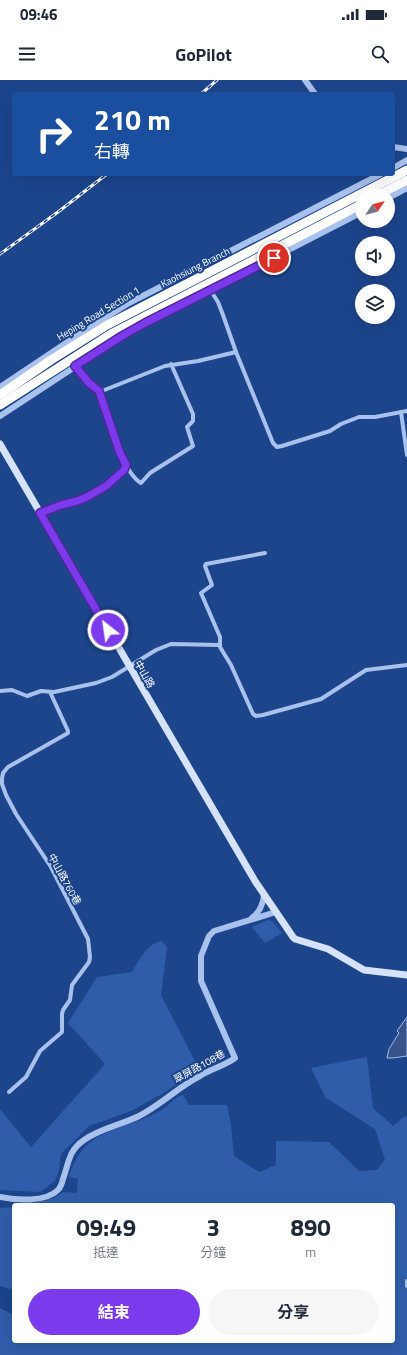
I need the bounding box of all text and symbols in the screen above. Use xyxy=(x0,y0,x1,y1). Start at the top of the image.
text: 09:46 xyxy=(20,3,57,26)
text: GoPilot xyxy=(175,41,232,68)
icon: menu xyxy=(16,43,38,65)
icon: search xyxy=(369,43,391,65)
text: 210 m xyxy=(94,98,171,141)
icon: right xyxy=(28,108,80,160)
text: 右轉 xyxy=(94,138,130,165)
north arrow xyxy=(355,188,395,228)
map controls xyxy=(355,188,395,324)
button: sound xyxy=(355,236,395,276)
pin xyxy=(257,241,291,275)
street label: Kaohsiung Branch xyxy=(158,244,232,291)
icon: arrive xyxy=(263,247,285,269)
street label: Heping Road Section 1 xyxy=(54,283,143,344)
button: layers xyxy=(355,284,395,324)
position arrow xyxy=(87,609,129,651)
street label: 中山路 xyxy=(131,658,159,691)
street label: 中山路760巷 xyxy=(44,851,85,908)
street label: 翠屏路108巷 xyxy=(171,1046,228,1087)
text: 09:49 xyxy=(76,1209,136,1245)
text: 3 xyxy=(207,1209,220,1245)
text: 890 xyxy=(290,1209,331,1245)
text: 抵達 xyxy=(93,1242,119,1262)
text: 分鐘 xyxy=(200,1242,226,1262)
text: m xyxy=(305,1242,316,1262)
button: 結束 xyxy=(28,1289,200,1335)
button: 分享 xyxy=(208,1289,379,1335)

